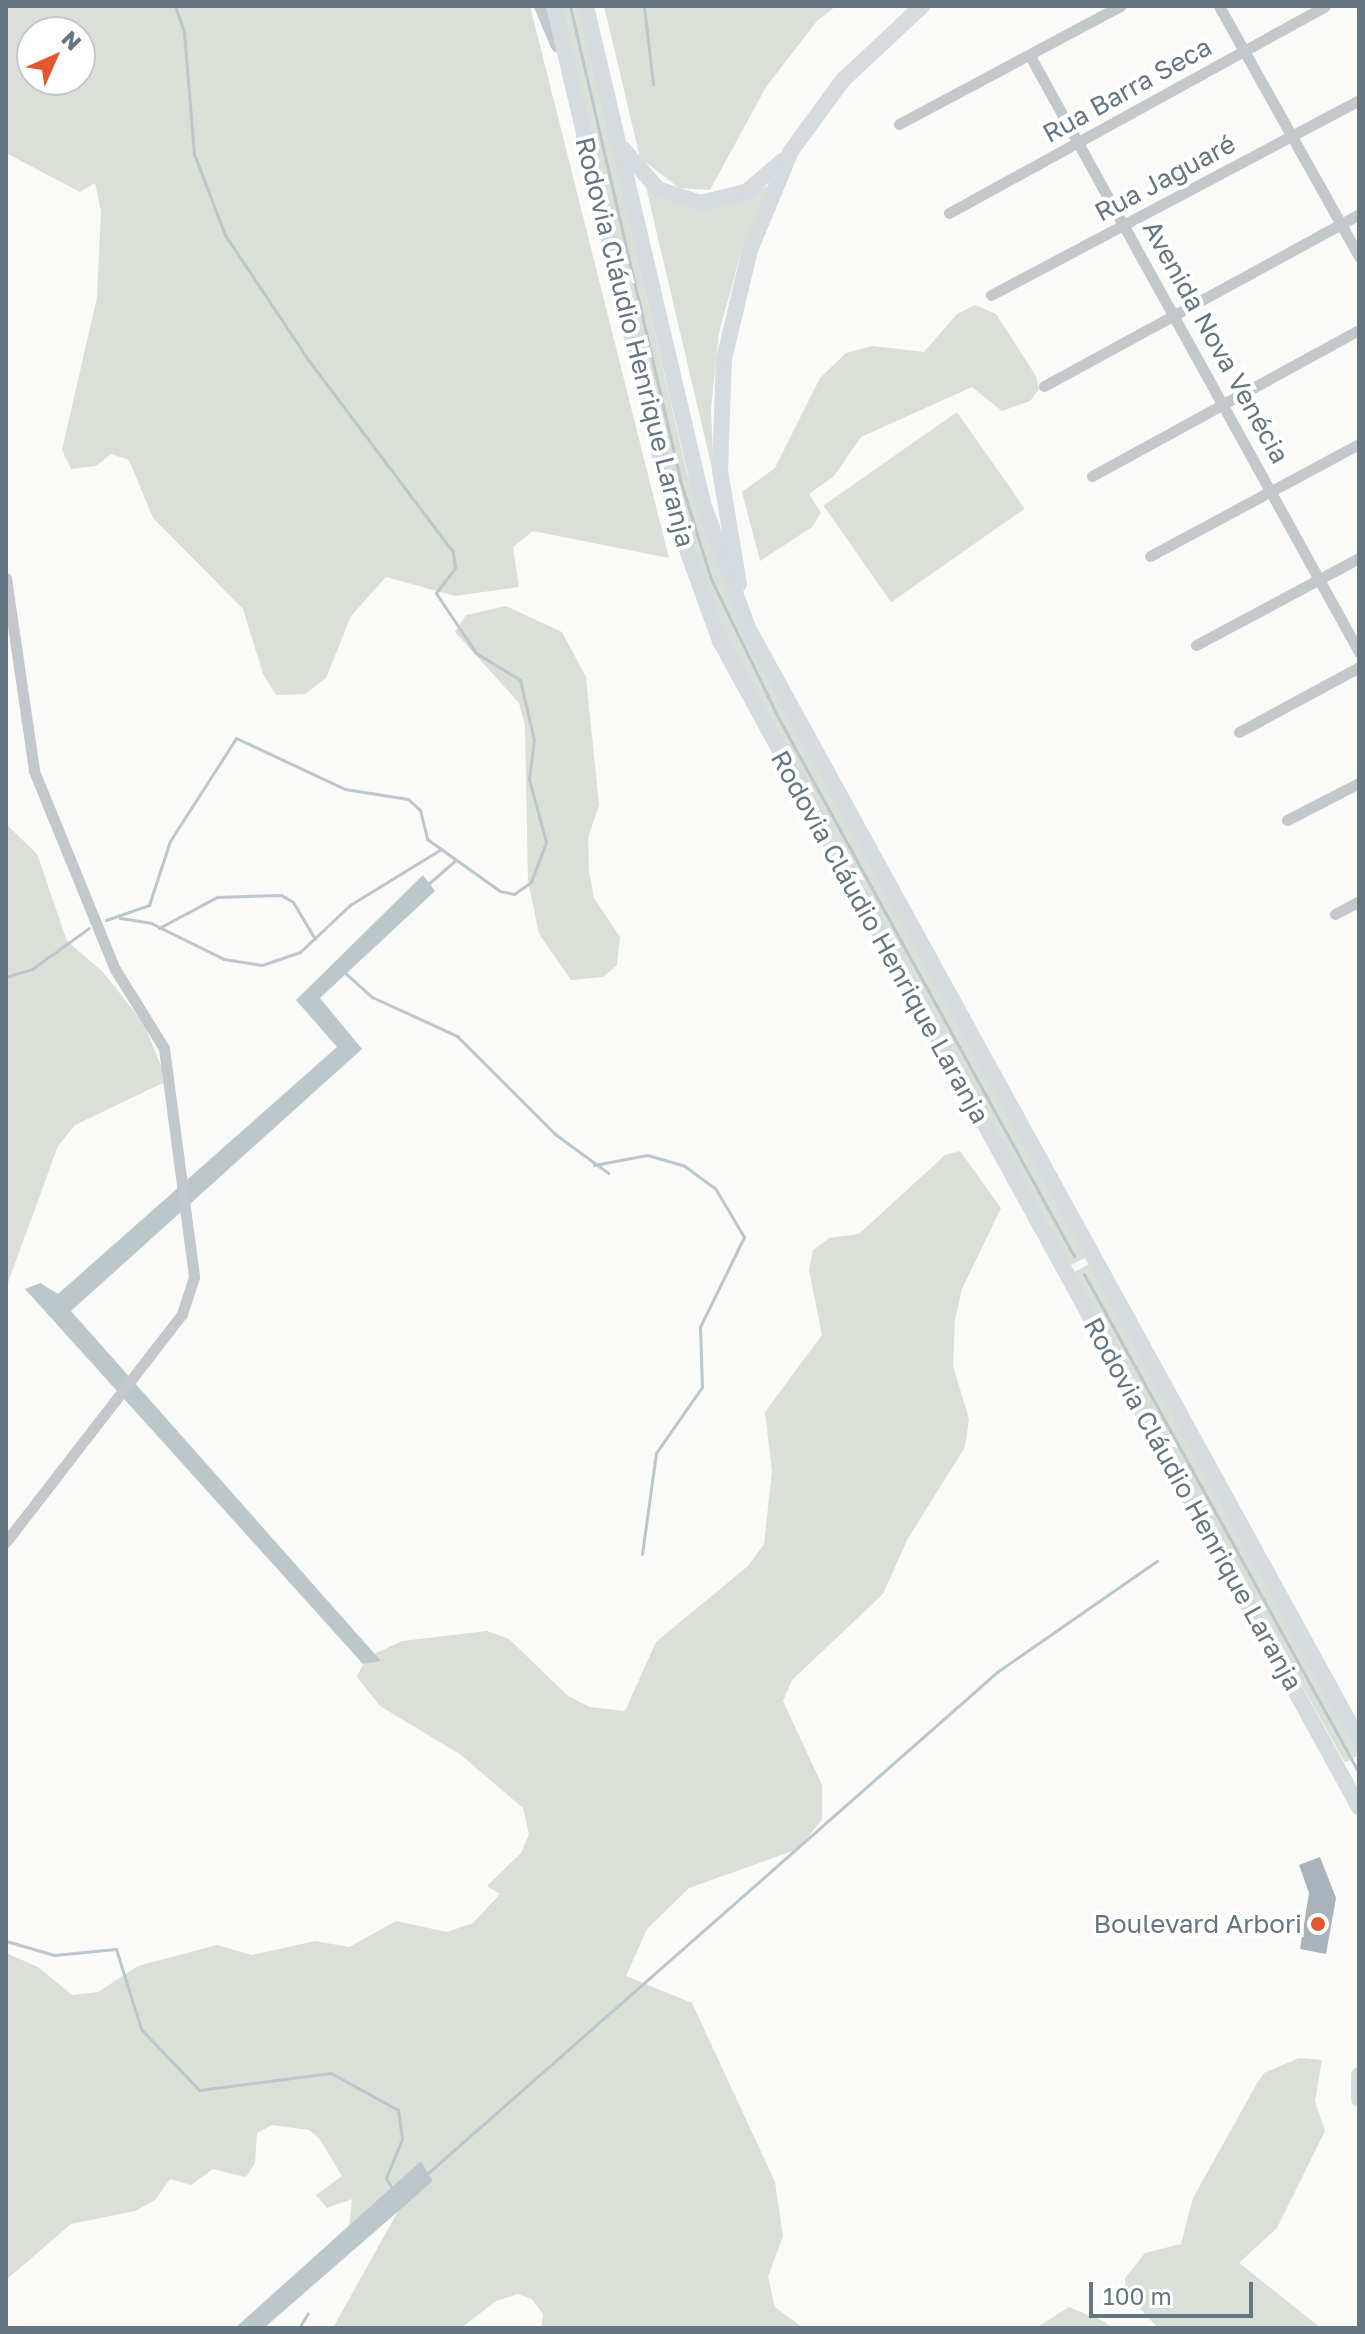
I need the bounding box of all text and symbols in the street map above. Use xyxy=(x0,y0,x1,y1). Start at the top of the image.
north arrow xyxy=(16,16,96,96)
text: N xyxy=(56,25,87,56)
street label: Rua Barra Seca xyxy=(1037,31,1217,149)
street label: Rua Jaguaré xyxy=(1089,128,1241,228)
street label: Rodovia Cláudio Henrique Laranja xyxy=(569,134,701,550)
street label: Avenida Nova Venécia xyxy=(1136,215,1296,469)
street label: Rodovia Cláudio Henrique Laranja xyxy=(764,745,996,1129)
street label: Rodovia Cláudio Henrique Laranja xyxy=(1077,1312,1309,1696)
place label: Boulevard Arbori xyxy=(1094,1908,1302,1940)
marker: Boulevard Arbori xyxy=(1309,1915,1327,1933)
scale bar xyxy=(1093,2266,1257,2316)
text: 100 m xyxy=(1103,2281,1172,2310)

